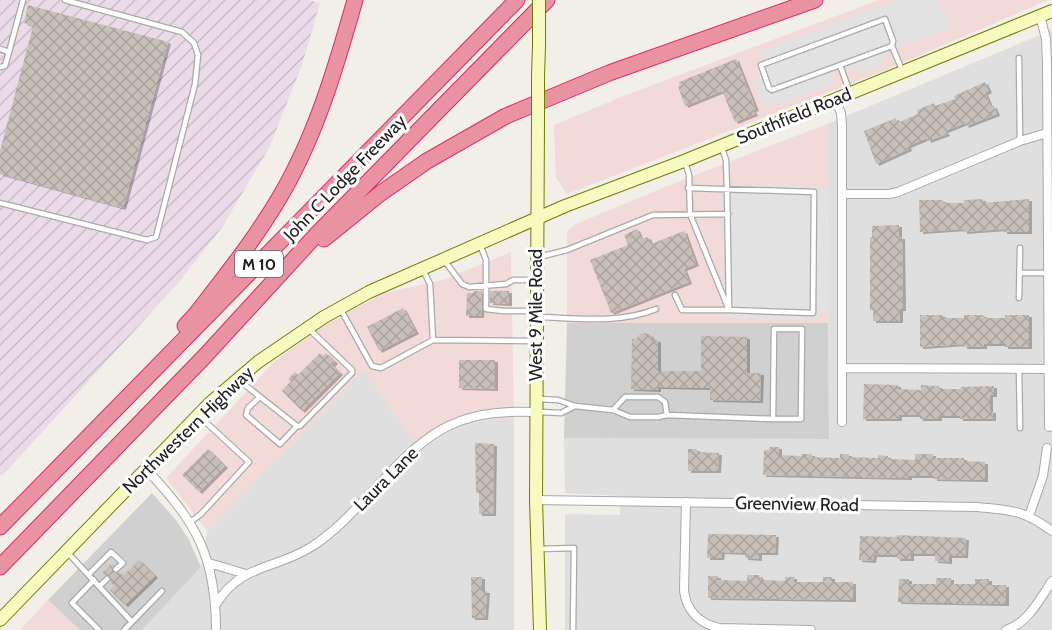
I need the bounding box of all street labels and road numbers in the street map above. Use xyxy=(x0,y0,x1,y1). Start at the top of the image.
street label: Southfield Road xyxy=(733,83,855,149)
street label: John C Lodge Freeway xyxy=(278,110,411,246)
street label: West 9 Mile Road xyxy=(525,249,547,381)
road number: M 10 xyxy=(235,251,283,277)
street label: Northwestern Highway xyxy=(118,362,258,498)
street label: Laura Lane xyxy=(349,442,423,516)
street label: Greenview Road xyxy=(735,492,859,516)

